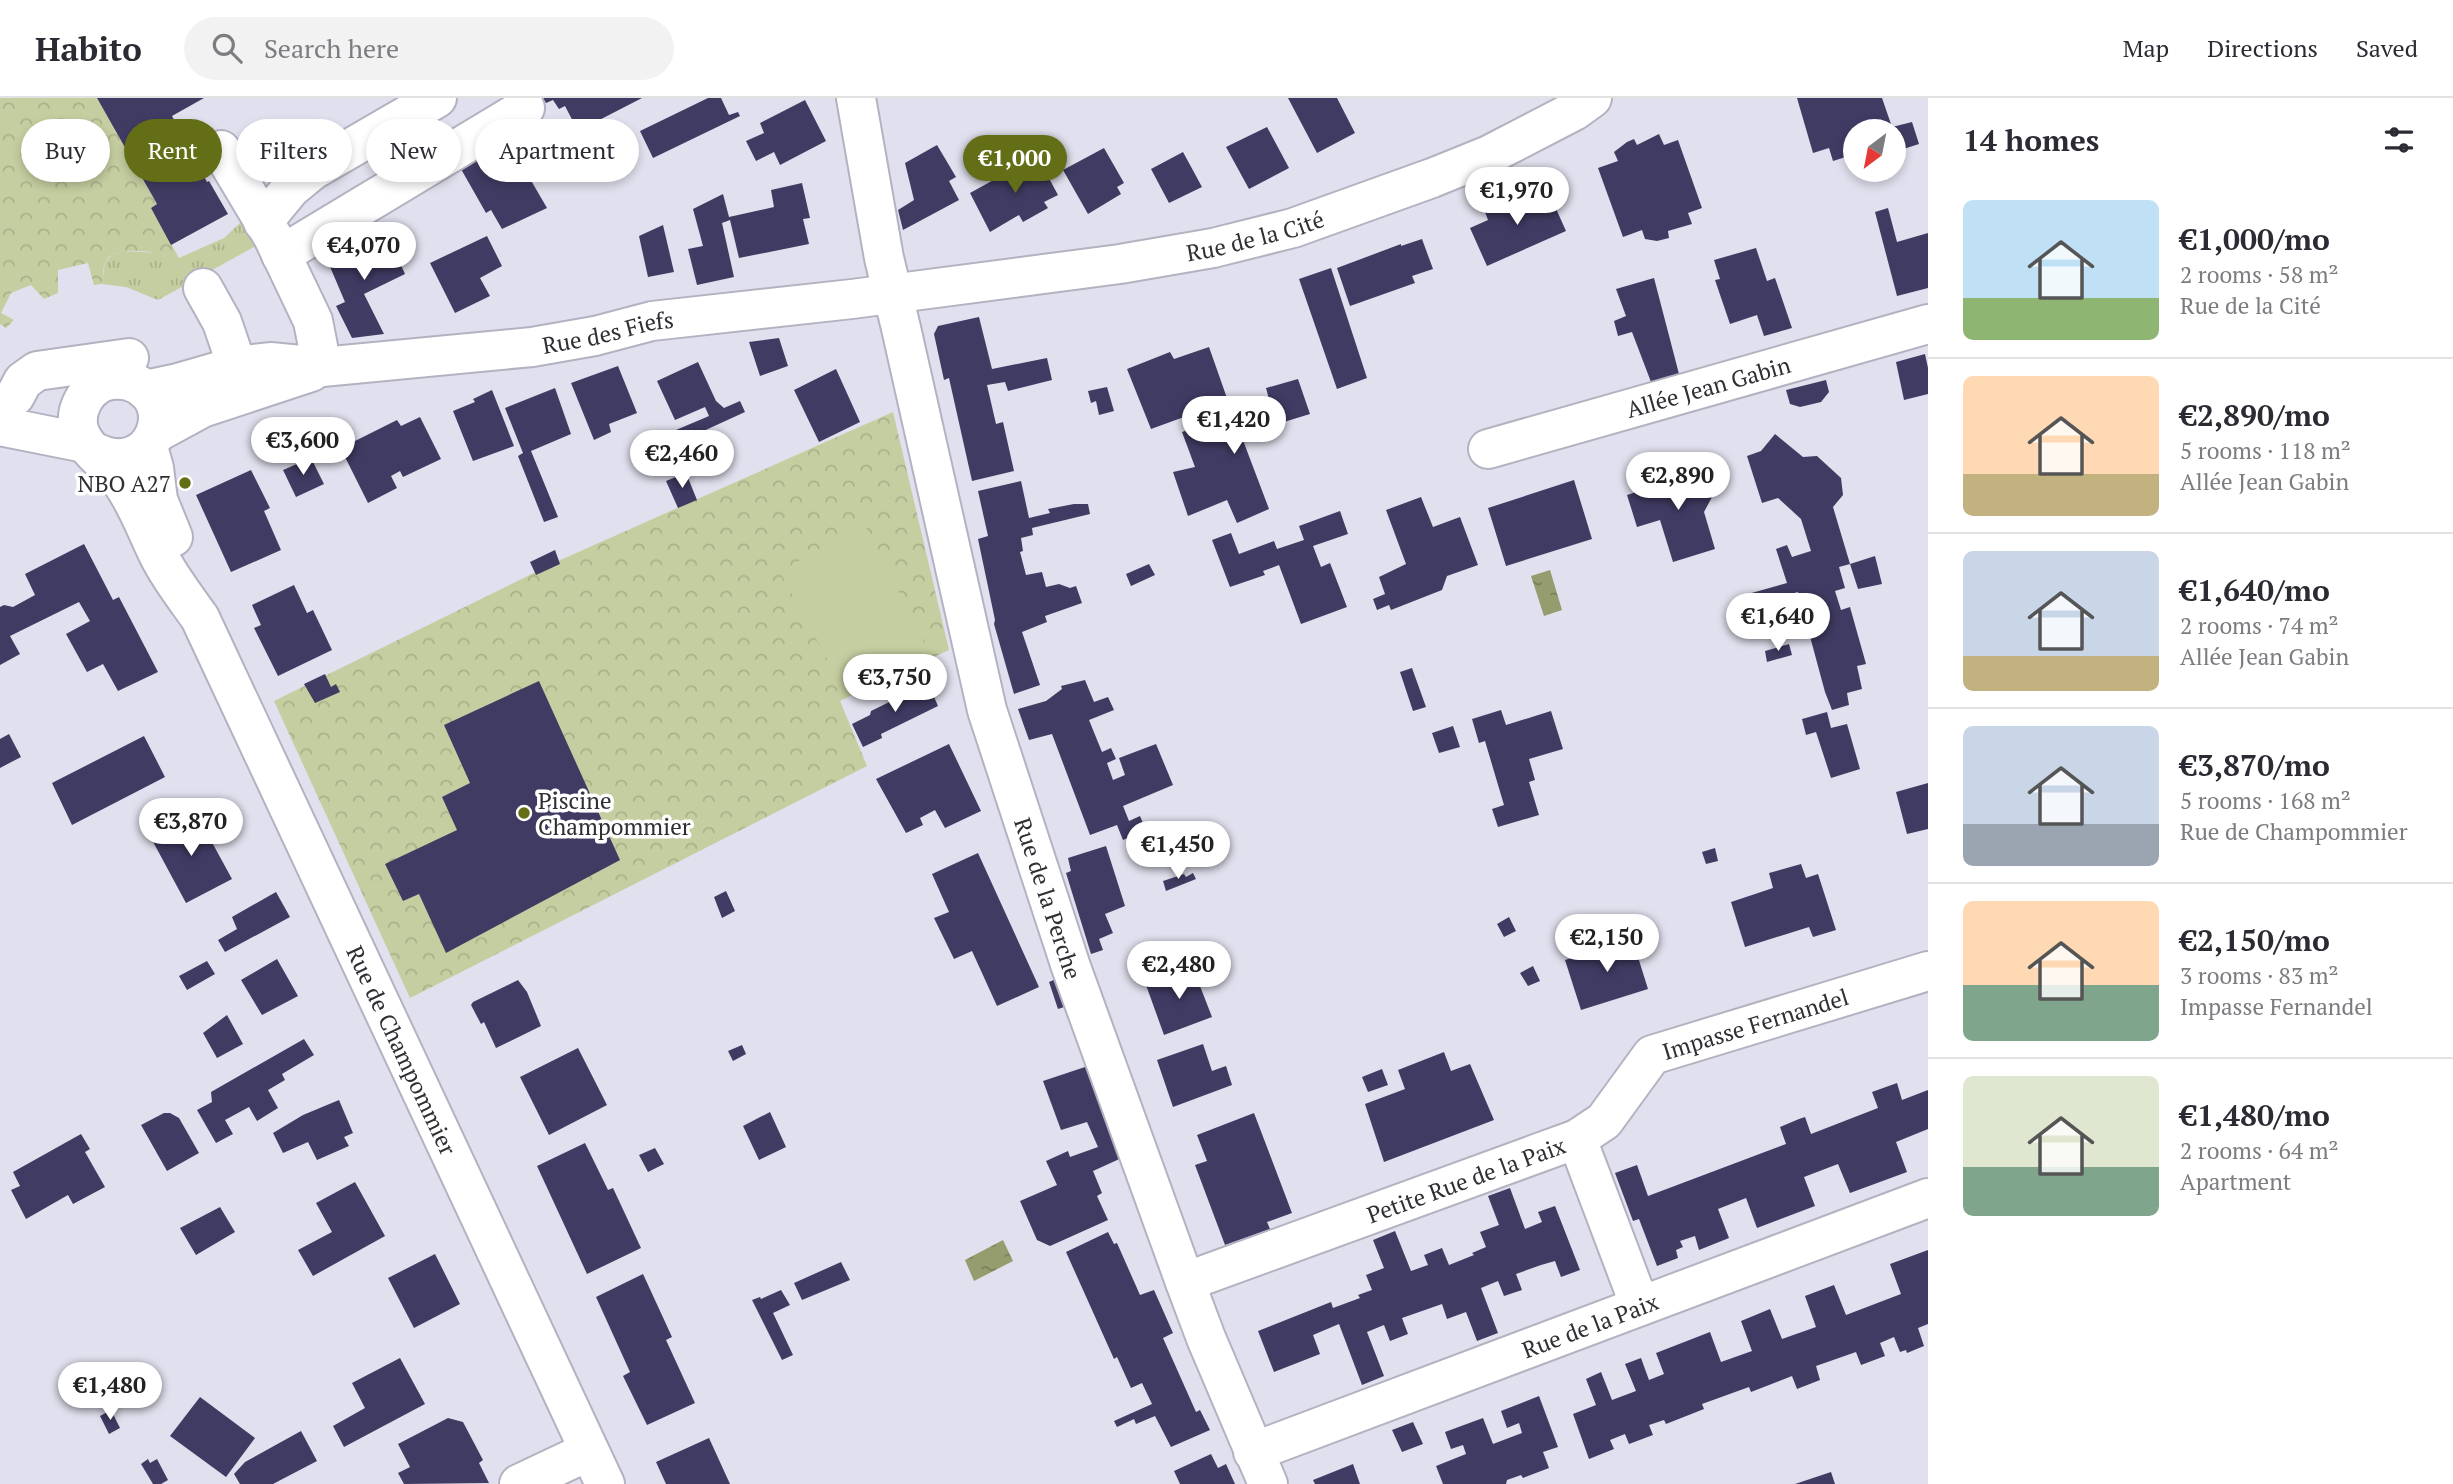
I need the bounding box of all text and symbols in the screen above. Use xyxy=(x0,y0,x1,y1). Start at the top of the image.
search box xyxy=(184,17,674,80)
text: Habito xyxy=(35,27,142,70)
icon: search xyxy=(208,29,246,67)
text: Search here xyxy=(264,31,399,65)
text: Map xyxy=(2123,32,2169,64)
text: Directions xyxy=(2207,32,2318,64)
text: Saved xyxy=(2356,32,2418,64)
chip: Buy xyxy=(21,119,110,182)
chip: Rent xyxy=(124,119,222,182)
chip: Filters xyxy=(236,119,352,182)
chip: New xyxy=(366,119,461,182)
chip: Apartment xyxy=(475,119,639,182)
north arrow xyxy=(1843,119,1906,182)
map controls xyxy=(1843,119,1906,182)
text: 14 homes xyxy=(1963,120,2099,160)
icon: filters xyxy=(2380,121,2418,159)
pin: €1,000 xyxy=(958,136,1072,195)
text: €1,000 xyxy=(979,142,1051,173)
pin: €1,970 xyxy=(1460,167,1574,227)
text: €1,970 xyxy=(1481,174,1553,205)
street label: Rue de la Cité xyxy=(1184,203,1328,268)
text: €1,000/mo xyxy=(2180,219,2330,259)
pin: €4,070 xyxy=(307,222,421,282)
icon: home xyxy=(2019,228,2103,312)
text: €4,070 xyxy=(328,229,400,260)
text: 2 rooms · 58 m² xyxy=(2180,259,2339,290)
text: Rue de la Cité xyxy=(2180,290,2321,321)
street label: Rue des Fiefs xyxy=(540,303,675,360)
street label: Allée Jean Gabin xyxy=(1623,348,1794,424)
text: €2,890/mo xyxy=(2180,395,2330,435)
pin: €1,420 xyxy=(1177,396,1291,456)
text: €1,420 xyxy=(1198,403,1270,434)
icon: home xyxy=(2019,404,2103,488)
pin: €3,600 xyxy=(246,418,360,477)
text: €3,600 xyxy=(267,424,339,455)
pin: €2,460 xyxy=(625,430,739,490)
text: 5 rooms · 118 m² xyxy=(2180,435,2351,466)
text: €2,460 xyxy=(646,437,718,468)
pin: €2,890 xyxy=(1621,452,1735,512)
text: €2,890 xyxy=(1642,459,1714,490)
text: Allée Jean Gabin xyxy=(2180,466,2349,497)
place label: NBO A27 xyxy=(78,468,171,499)
marker: NBO A27 xyxy=(177,475,193,491)
text: €1,640/mo xyxy=(2180,570,2330,610)
icon: home xyxy=(2019,579,2103,663)
pin: €1,640 xyxy=(1721,594,1835,653)
text: €1,640 xyxy=(1742,600,1814,631)
text: 2 rooms · 74 m² xyxy=(2180,610,2339,641)
text: Allée Jean Gabin xyxy=(2180,641,2349,672)
pin: €3,750 xyxy=(838,654,952,714)
text: €3,750 xyxy=(859,661,931,692)
text: €3,870/mo xyxy=(2180,745,2330,785)
icon: home xyxy=(2019,754,2103,838)
place label: Piscine Champommier xyxy=(538,785,691,842)
text: 5 rooms · 168 m² xyxy=(2180,785,2351,816)
pin: €3,870 xyxy=(134,798,248,858)
text: €3,870 xyxy=(155,805,227,836)
marker: Piscine Champommier xyxy=(516,805,532,821)
street label: Rue de la Perche xyxy=(1008,813,1090,983)
text: Rue de Champommier xyxy=(2180,816,2407,847)
pin: €1,450 xyxy=(1121,822,1235,881)
text: €1,450 xyxy=(1142,828,1214,859)
pin: €2,150 xyxy=(1550,914,1664,974)
text: €2,150/mo xyxy=(2180,920,2330,960)
text: €2,150 xyxy=(1571,921,1643,952)
icon: home xyxy=(2019,929,2103,1013)
street label: Rue de Champommier xyxy=(340,940,464,1160)
pin: €2,480 xyxy=(1122,942,1236,1001)
text: €2,480 xyxy=(1143,948,1215,979)
text: 3 rooms · 83 m² xyxy=(2180,960,2339,991)
street label: Impasse Fernandel xyxy=(1658,981,1852,1066)
text: Impasse Fernandel xyxy=(2180,991,2373,1022)
text: €1,480/mo xyxy=(2180,1095,2330,1135)
icon: home xyxy=(2019,1104,2103,1188)
street label: Petite Rue de la Paix xyxy=(1362,1129,1569,1230)
text: 2 rooms · 64 m² xyxy=(2180,1135,2339,1166)
text: Apartment xyxy=(2180,1166,2291,1197)
street label: Rue de la Paix xyxy=(1517,1285,1663,1365)
pin: €1,480 xyxy=(53,1362,167,1422)
text: €1,480 xyxy=(74,1369,146,1400)

